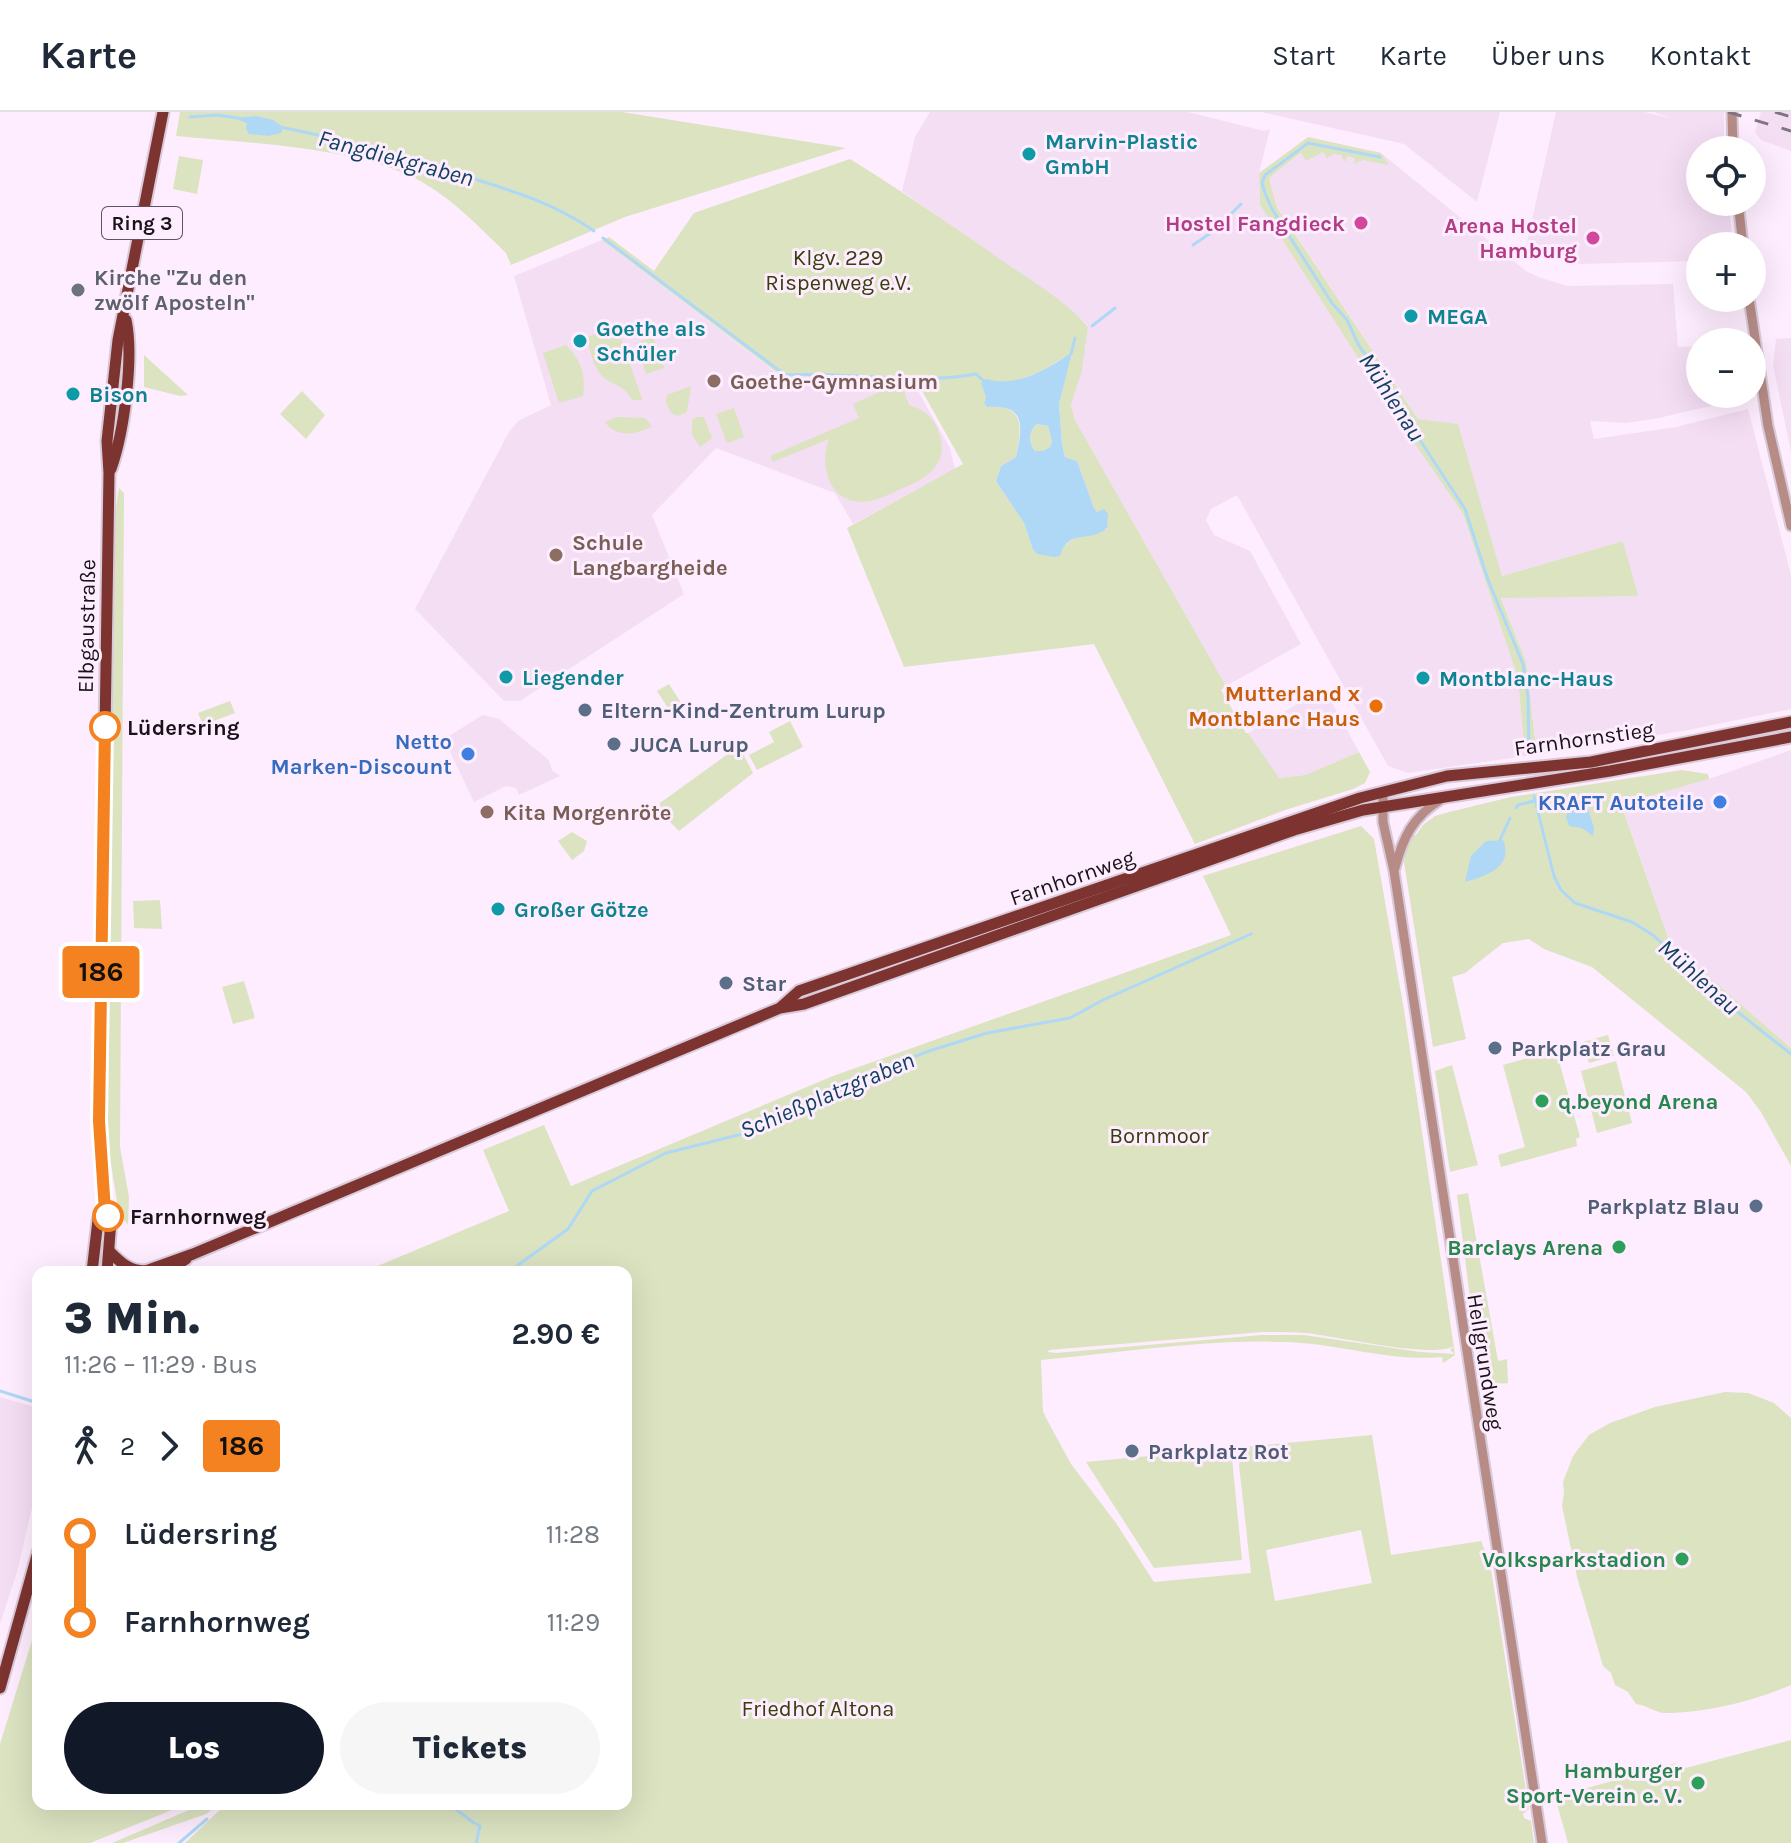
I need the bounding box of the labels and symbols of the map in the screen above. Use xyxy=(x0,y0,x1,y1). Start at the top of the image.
water label: Fangdiekgraben xyxy=(315,124,477,192)
place label: Marvin-Plastic GmbH xyxy=(1045,129,1198,180)
marker: Marvin-Plastic GmbH xyxy=(1020,145,1038,163)
road number: Ring 3 xyxy=(102,207,182,239)
place label: Hostel Fangdieck xyxy=(1165,211,1345,237)
place label: Arena Hostel Hamburg xyxy=(1444,213,1577,264)
marker: Hostel Fangdieck xyxy=(1352,214,1370,232)
marker: Arena Hostel Hamburg xyxy=(1584,229,1602,247)
park label: Klgv. 229 Rispenweg e.V. xyxy=(765,245,911,296)
place label: Kirche "Zu den zwölf Aposteln" xyxy=(94,265,255,316)
marker: Kirche "Zu den zwölf Aposteln" xyxy=(69,281,87,299)
place label: MEGA xyxy=(1427,304,1488,330)
marker: MEGA xyxy=(1402,307,1420,325)
place label: Goethe als Schüler xyxy=(596,316,706,367)
marker: Goethe als Schüler xyxy=(571,332,589,350)
water label: Mühlenau xyxy=(1353,348,1431,446)
place label: Goethe-Gymnasium xyxy=(730,369,938,395)
marker: Goethe-Gymnasium xyxy=(705,372,723,390)
place label: Bison xyxy=(89,382,148,408)
marker: Bison xyxy=(64,385,82,403)
place label: Schule Langbargheide xyxy=(572,530,728,581)
marker: Schule Langbargheide xyxy=(547,546,565,564)
street label: Elbgaustraße xyxy=(73,559,101,693)
place label: Liegender xyxy=(522,665,624,691)
place label: Montblanc-Haus xyxy=(1439,666,1614,692)
marker: Liegender xyxy=(497,668,515,686)
marker: Montblanc-Haus xyxy=(1414,669,1432,687)
place label: Mutterland x Montblanc Haus xyxy=(1188,681,1360,732)
marker: Mutterland x Montblanc Haus xyxy=(1367,697,1385,715)
place label: Eltern-Kind-Zentrum Lurup xyxy=(601,698,886,724)
marker: Eltern-Kind-Zentrum Lurup xyxy=(576,701,594,719)
marker: Lüdersring xyxy=(90,712,120,742)
place label: Lüdersring xyxy=(127,715,240,741)
street label: Farnhornstieg xyxy=(1513,716,1656,762)
place label: Netto Marken-Discount xyxy=(270,729,452,780)
place label: JUCA Lurup xyxy=(630,732,749,758)
marker: JUCA Lurup xyxy=(605,735,623,753)
marker: Netto Marken-Discount xyxy=(459,745,477,763)
place label: KRAFT Autoteile xyxy=(1538,790,1704,816)
marker: KRAFT Autoteile xyxy=(1711,793,1729,811)
place label: Kita Morgenröte xyxy=(503,800,671,826)
marker: Kita Morgenröte xyxy=(478,803,496,821)
street label: Farnhornweg xyxy=(1006,844,1139,911)
place label: Großer Götze xyxy=(514,897,649,923)
marker: Großer Götze xyxy=(489,900,507,918)
water label: Mühlenau xyxy=(1653,933,1745,1021)
line badge: 186 xyxy=(55,946,147,998)
place label: Star xyxy=(742,971,787,997)
marker: Star xyxy=(717,974,735,992)
place label: Parkplatz Grau xyxy=(1511,1036,1667,1062)
marker: Parkplatz Grau xyxy=(1486,1039,1504,1057)
water label: Schießplatzgraben xyxy=(736,1046,918,1144)
place label: q.beyond Arena xyxy=(1558,1089,1718,1115)
marker: q.beyond Arena xyxy=(1533,1092,1551,1110)
park label: Bornmoor xyxy=(1109,1123,1209,1149)
place label: Parkplatz Blau xyxy=(1587,1194,1740,1220)
marker: Parkplatz Blau xyxy=(1747,1197,1765,1215)
marker: Farnhornweg xyxy=(93,1201,123,1231)
place label: Farnhornweg xyxy=(130,1204,267,1230)
place label: Barclays Arena xyxy=(1447,1235,1603,1261)
marker: Barclays Arena xyxy=(1610,1238,1628,1256)
street label: Hellgrundweg xyxy=(1461,1292,1509,1433)
place label: Parkplatz Rot xyxy=(1148,1439,1289,1465)
marker: Parkplatz Rot xyxy=(1123,1442,1141,1460)
place label: Volksparkstadion xyxy=(1482,1547,1666,1573)
marker: Volksparkstadion xyxy=(1673,1550,1691,1568)
park label: Friedhof Altona xyxy=(742,1696,894,1722)
place label: Hamburger Sport-Verein e. V. xyxy=(1506,1758,1682,1809)
marker: Hamburger Sport-Verein e. V. xyxy=(1689,1774,1707,1792)

